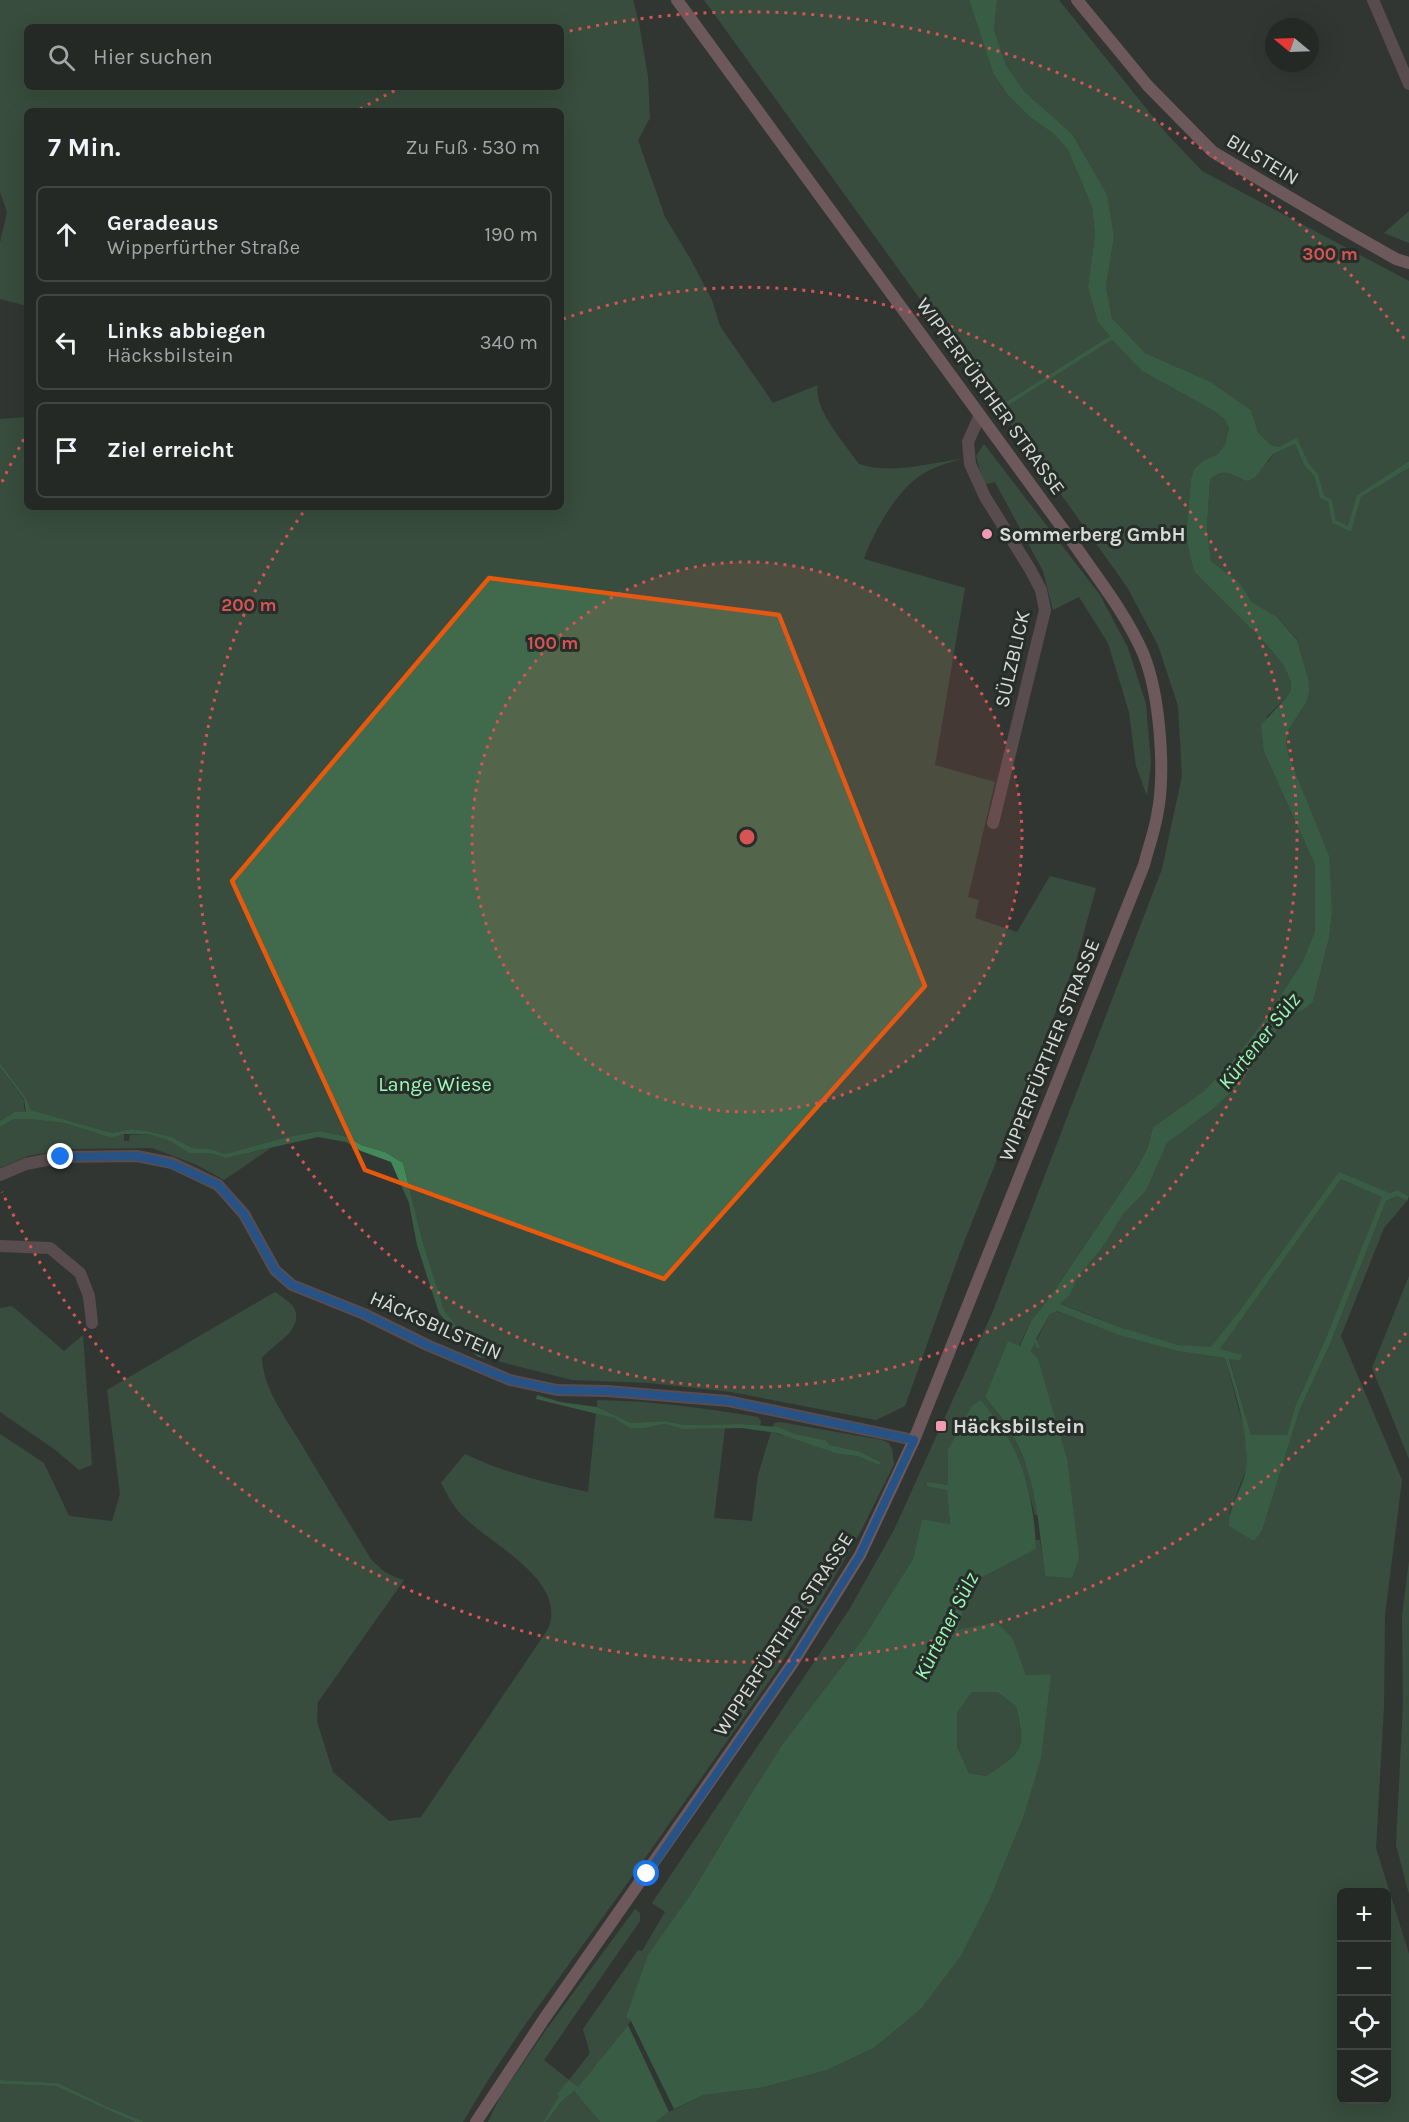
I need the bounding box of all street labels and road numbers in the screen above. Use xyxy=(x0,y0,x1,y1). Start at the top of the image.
street label: BILSTEIN xyxy=(1223,129,1303,190)
street label: WIPPERFÜRTHER STRASSE xyxy=(911,293,1070,499)
street label: SÜLZBLICK xyxy=(990,609,1035,710)
street label: WIPPERFÜRTHER STRASSE xyxy=(994,936,1105,1165)
street label: HÄCKSBILSTEIN xyxy=(367,1286,505,1365)
street label: WIPPERFÜRTHER STRASSE xyxy=(709,1528,858,1740)

